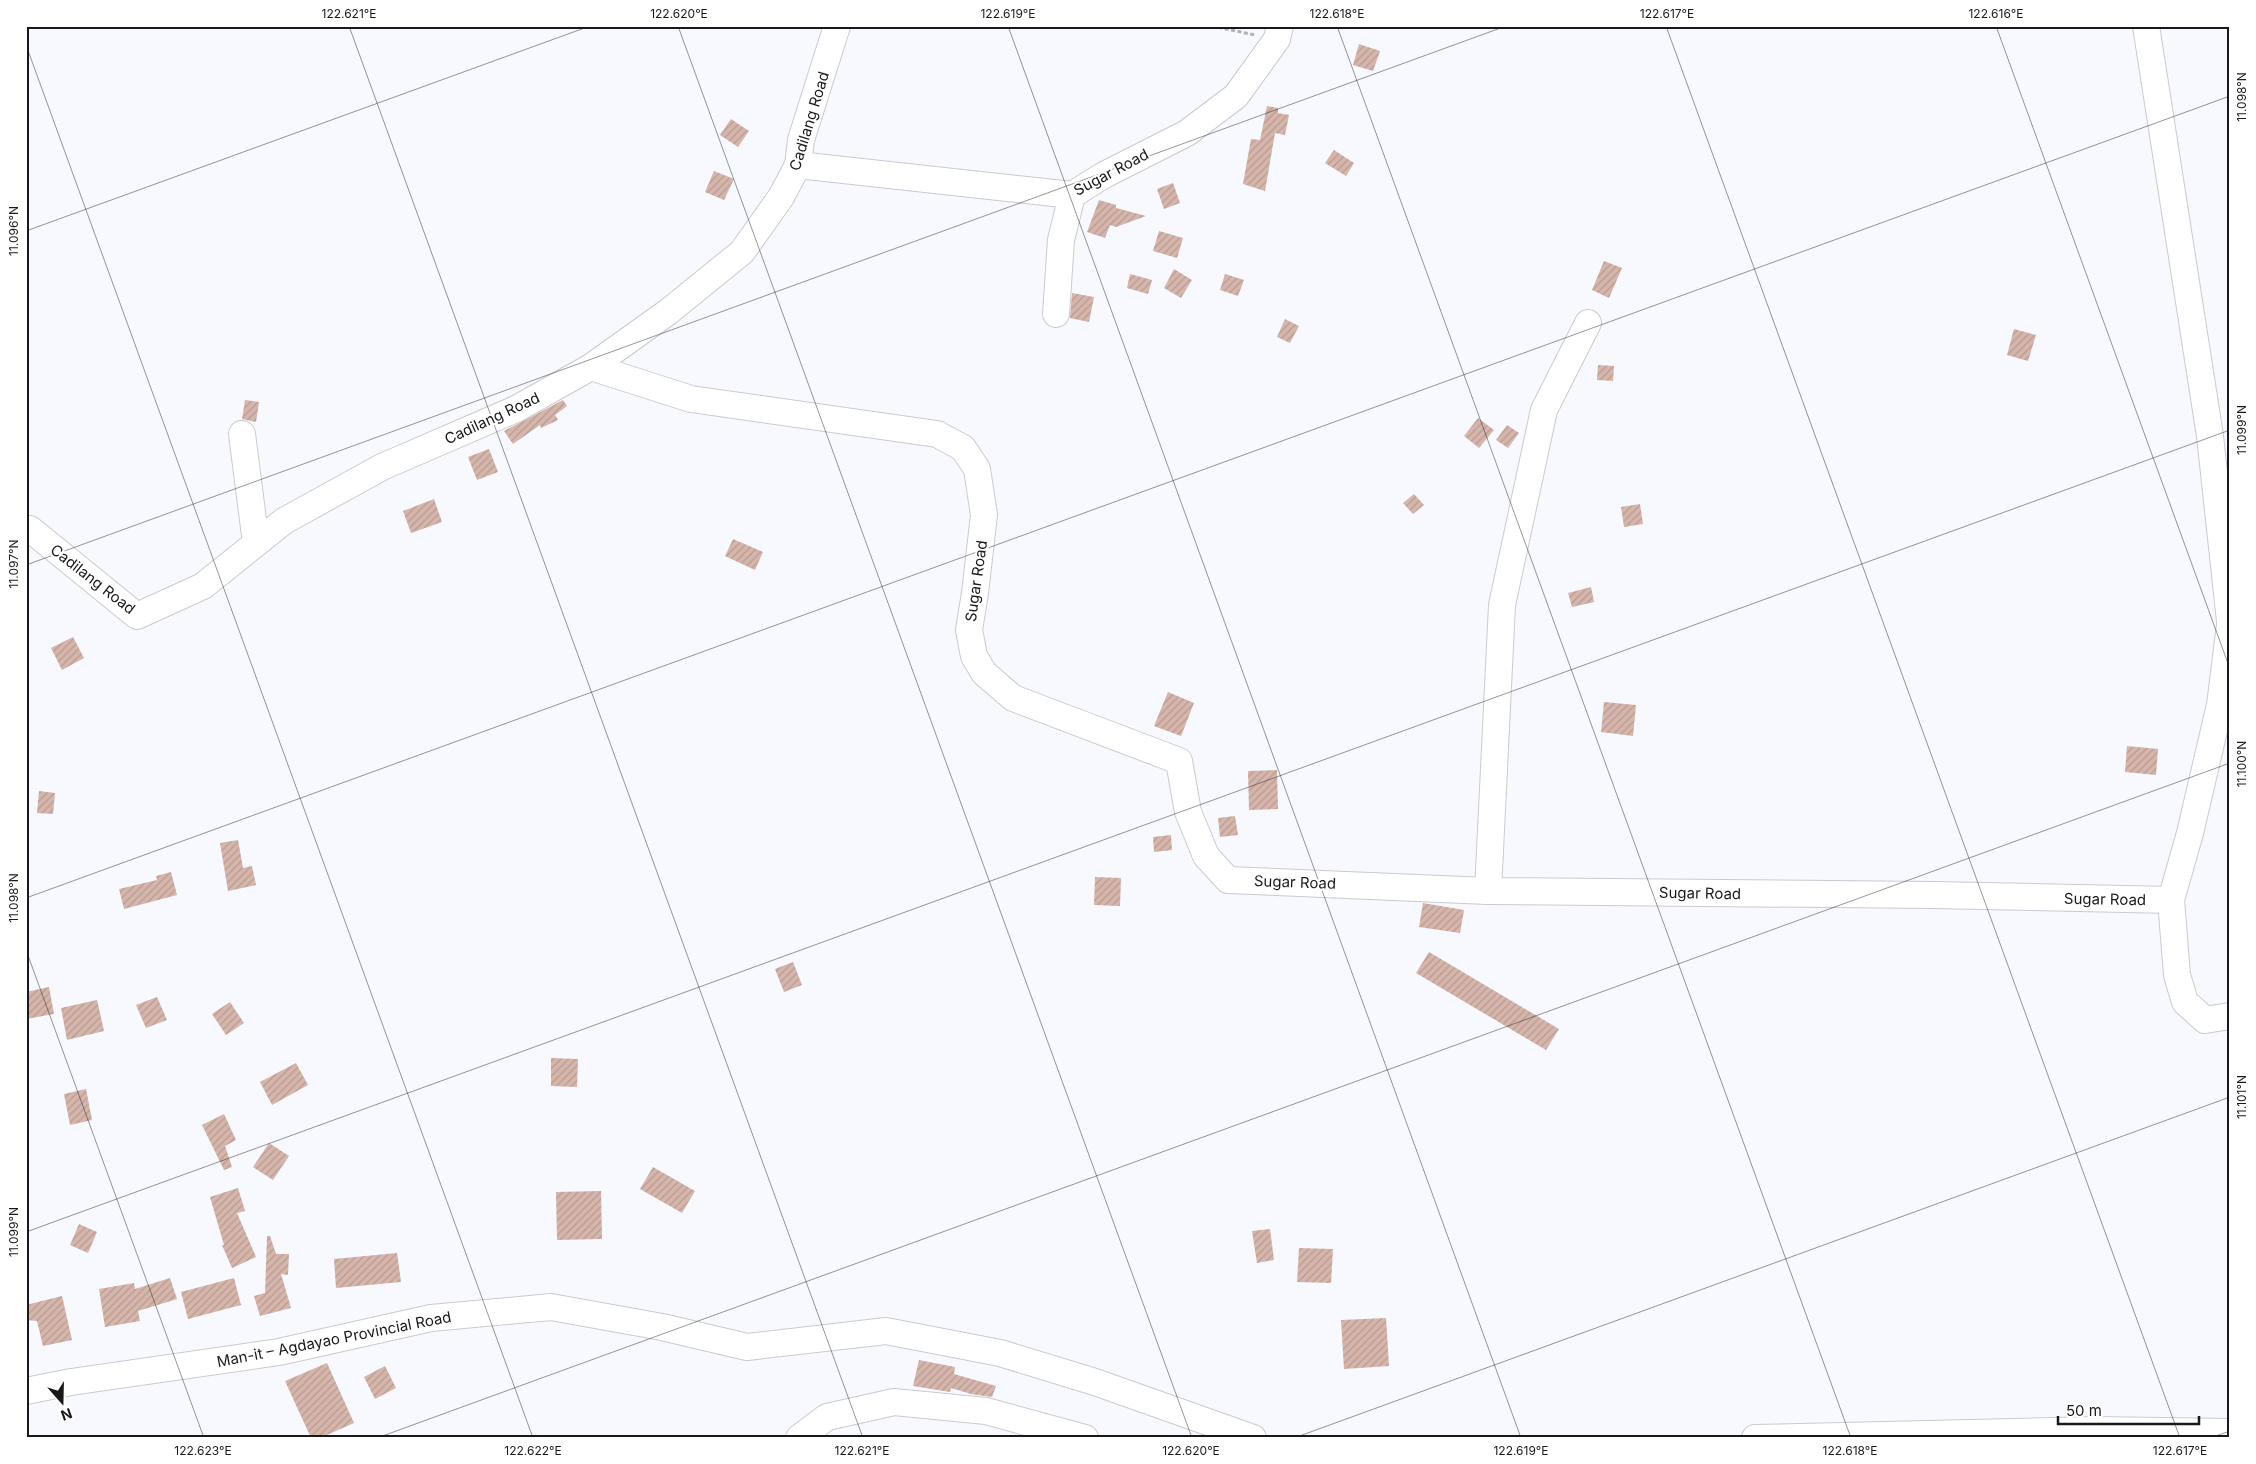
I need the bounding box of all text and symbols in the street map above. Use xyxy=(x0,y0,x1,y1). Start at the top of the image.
text: 122.621°E xyxy=(322,6,377,21)
text: 122.620°E xyxy=(650,6,708,21)
text: 122.619°E xyxy=(980,6,1036,21)
text: 122.618°E xyxy=(1310,6,1364,21)
text: 122.617°E xyxy=(1640,6,1694,21)
text: 122.616°E xyxy=(1968,6,2024,21)
street label: Cadilang Road xyxy=(785,69,833,173)
text: 11.098°N xyxy=(2234,72,2249,122)
street label: Sugar Road xyxy=(1070,144,1152,200)
text: 11.096°N xyxy=(6,206,21,256)
street label: Cadilang Road xyxy=(441,388,543,448)
text: 11.099°N xyxy=(2234,405,2249,455)
street label: Sugar Road xyxy=(961,539,991,623)
text: 11.097°N xyxy=(6,540,21,589)
street label: Cadilang Road xyxy=(47,540,139,618)
text: 11.100°N xyxy=(2234,741,2249,787)
street label: Sugar Road xyxy=(1254,871,1336,893)
text: 11.098°N xyxy=(6,873,21,923)
street label: Sugar Road xyxy=(1659,883,1741,903)
street label: Sugar Road xyxy=(2064,889,2146,909)
text: 11.101°N xyxy=(2234,1075,2249,1119)
text: 11.099°N xyxy=(6,1207,21,1257)
street label: Man-it – Agdayao Provincial Road xyxy=(215,1307,453,1371)
north arrow xyxy=(38,1376,88,1426)
scale bar xyxy=(2058,1394,2200,1426)
text: 50 m xyxy=(2066,1401,2102,1420)
text: N xyxy=(59,1405,75,1424)
text: 122.623°E xyxy=(174,1443,232,1458)
text: 122.622°E xyxy=(504,1443,562,1458)
text: 122.621°E xyxy=(835,1443,890,1458)
text: 122.620°E xyxy=(1162,1443,1220,1458)
text: 122.619°E xyxy=(1493,1443,1549,1458)
text: 122.618°E xyxy=(1823,1443,1877,1458)
text: 122.617°E xyxy=(2153,1443,2207,1458)

